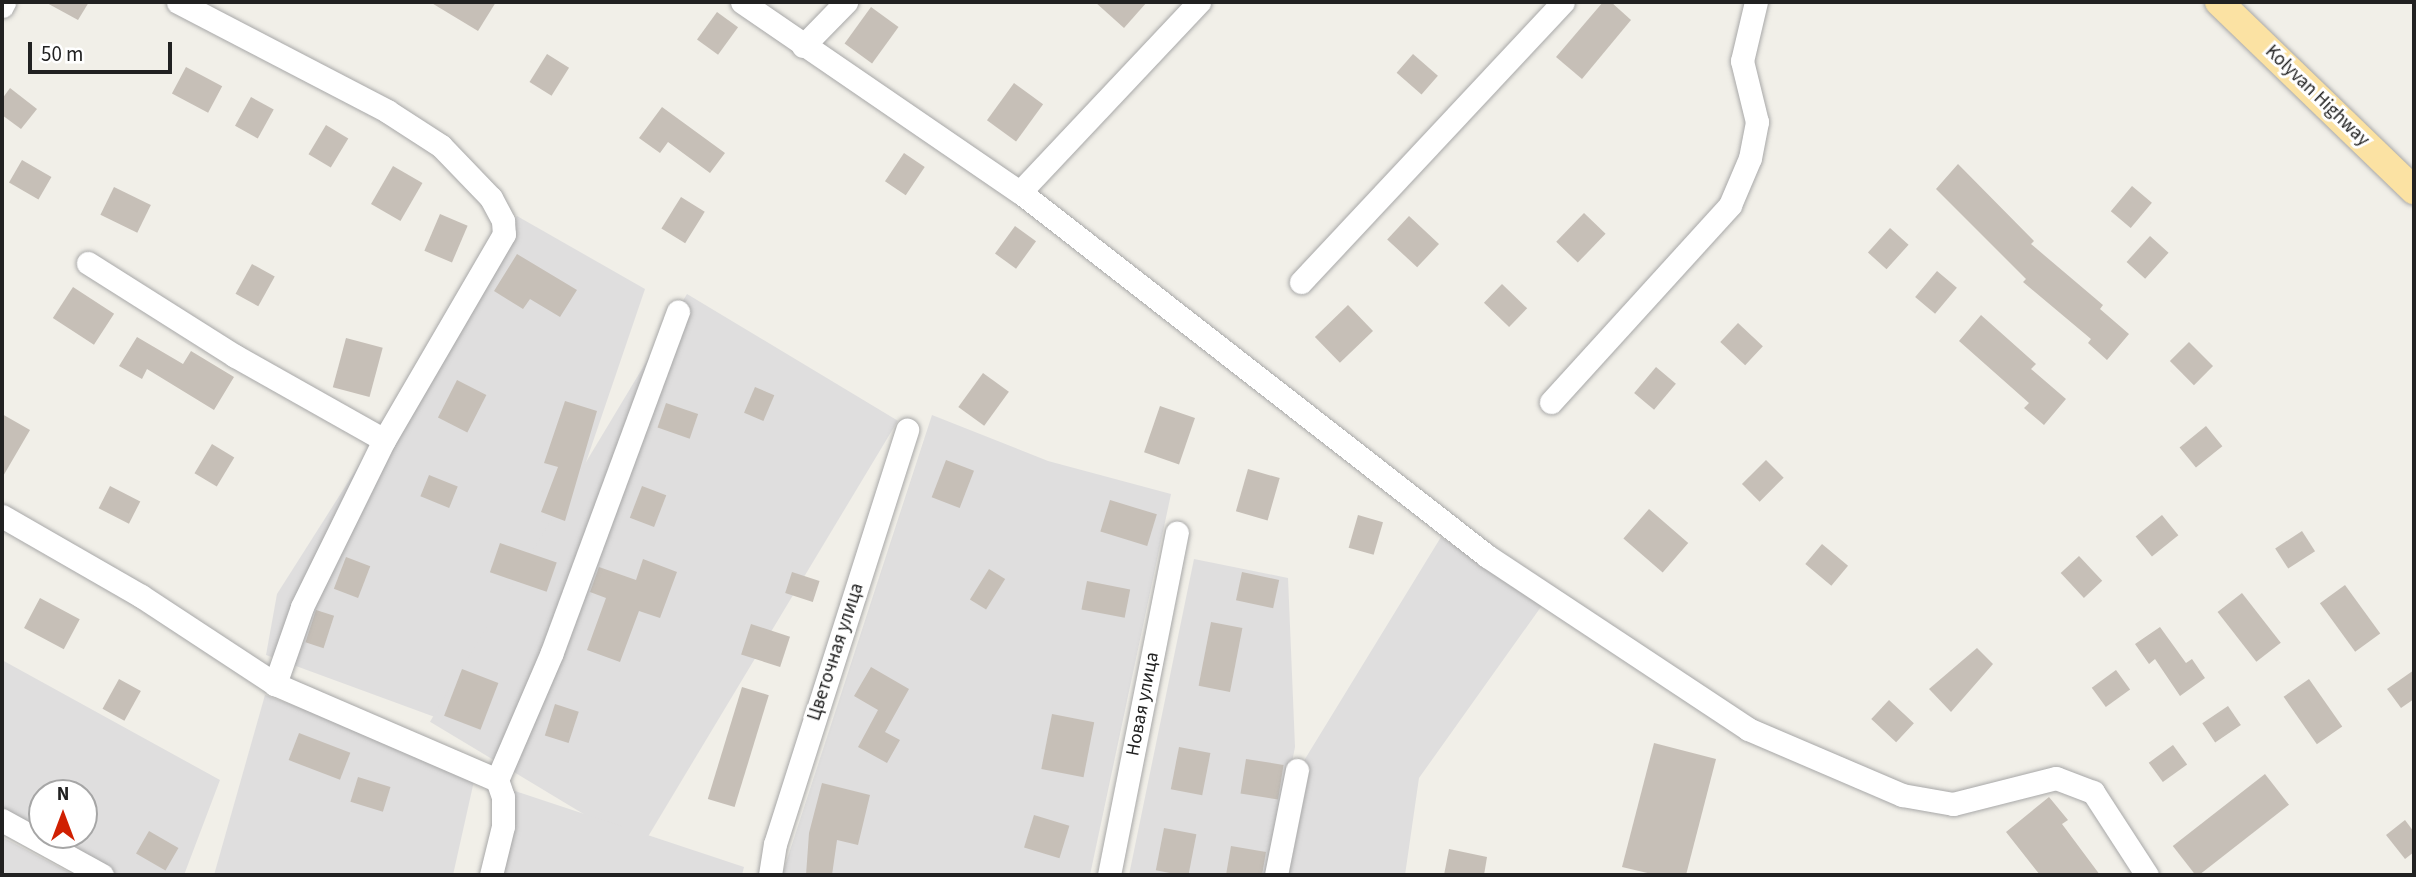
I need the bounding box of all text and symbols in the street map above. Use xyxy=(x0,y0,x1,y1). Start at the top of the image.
scale bar xyxy=(32,28,175,72)
text: 50 m xyxy=(41,39,83,69)
street label: Kolyvan Highway xyxy=(2260,41,2374,151)
street label: Цветочная улица xyxy=(803,580,869,724)
street label: Новая улица xyxy=(1122,650,1164,758)
north arrow xyxy=(28,779,98,849)
text: N xyxy=(57,781,69,808)

